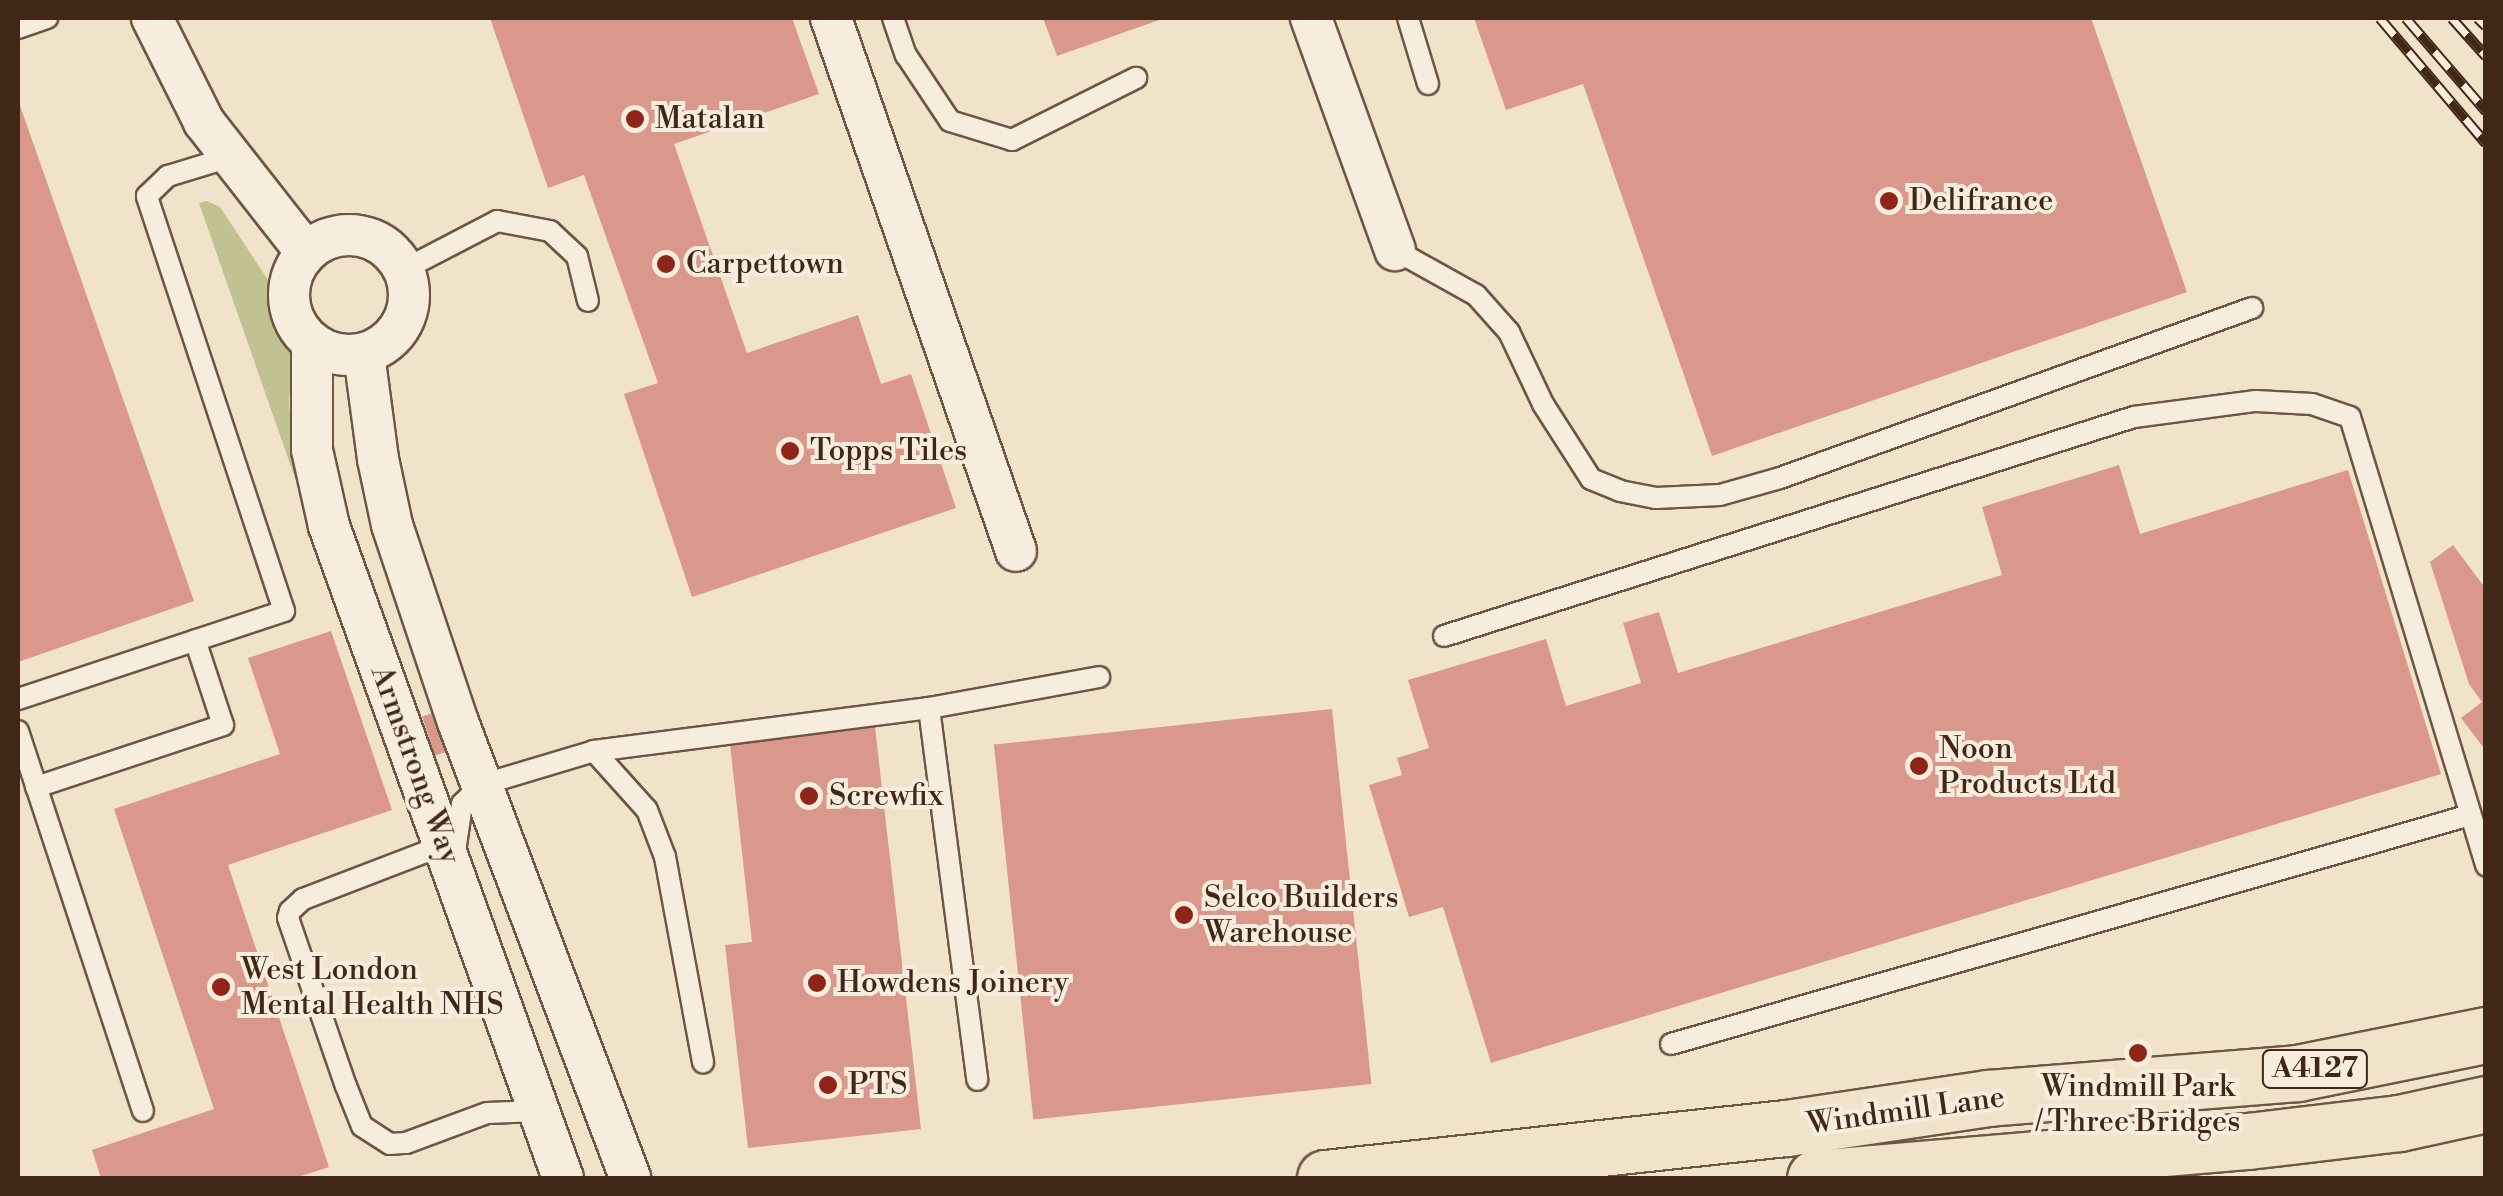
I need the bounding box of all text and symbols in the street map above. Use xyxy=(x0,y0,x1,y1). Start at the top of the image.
place label: Matalan xyxy=(655,101,765,137)
marker: Matalan xyxy=(624,108,646,130)
place label: Delifrance xyxy=(1909,183,2053,219)
marker: Delifrance xyxy=(1878,190,1900,212)
place label: Carpettown xyxy=(686,246,844,282)
marker: Carpettown xyxy=(655,253,677,275)
place label: Topps Tiles xyxy=(810,433,967,469)
marker: Topps Tiles xyxy=(779,440,801,462)
street label: Armstrong Way xyxy=(362,661,468,869)
place label: Noon Products Ltd xyxy=(1939,731,2116,802)
marker: Noon Products Ltd xyxy=(1908,755,1930,777)
place label: Screwfix xyxy=(829,778,943,814)
marker: Screwfix xyxy=(798,785,820,807)
place label: Selco Builders Warehouse xyxy=(1204,880,1399,950)
marker: Selco Builders Warehouse xyxy=(1173,904,1195,926)
place label: West London Mental Health NHS xyxy=(241,952,504,1022)
place label: Howdens Joinery xyxy=(837,965,1069,1001)
marker: Howdens Joinery xyxy=(806,972,828,994)
marker: West London Mental Health NHS xyxy=(210,976,232,998)
marker: Windmill Park / Three Bridges xyxy=(2127,1042,2149,1064)
road number: A4127 xyxy=(2260,1046,2370,1092)
place label: PTS xyxy=(848,1067,907,1103)
place label: Windmill Park / Three Bridges xyxy=(2036,1069,2240,1140)
marker: PTS xyxy=(817,1074,839,1096)
street label: Windmill Lane xyxy=(1805,1079,2007,1143)

